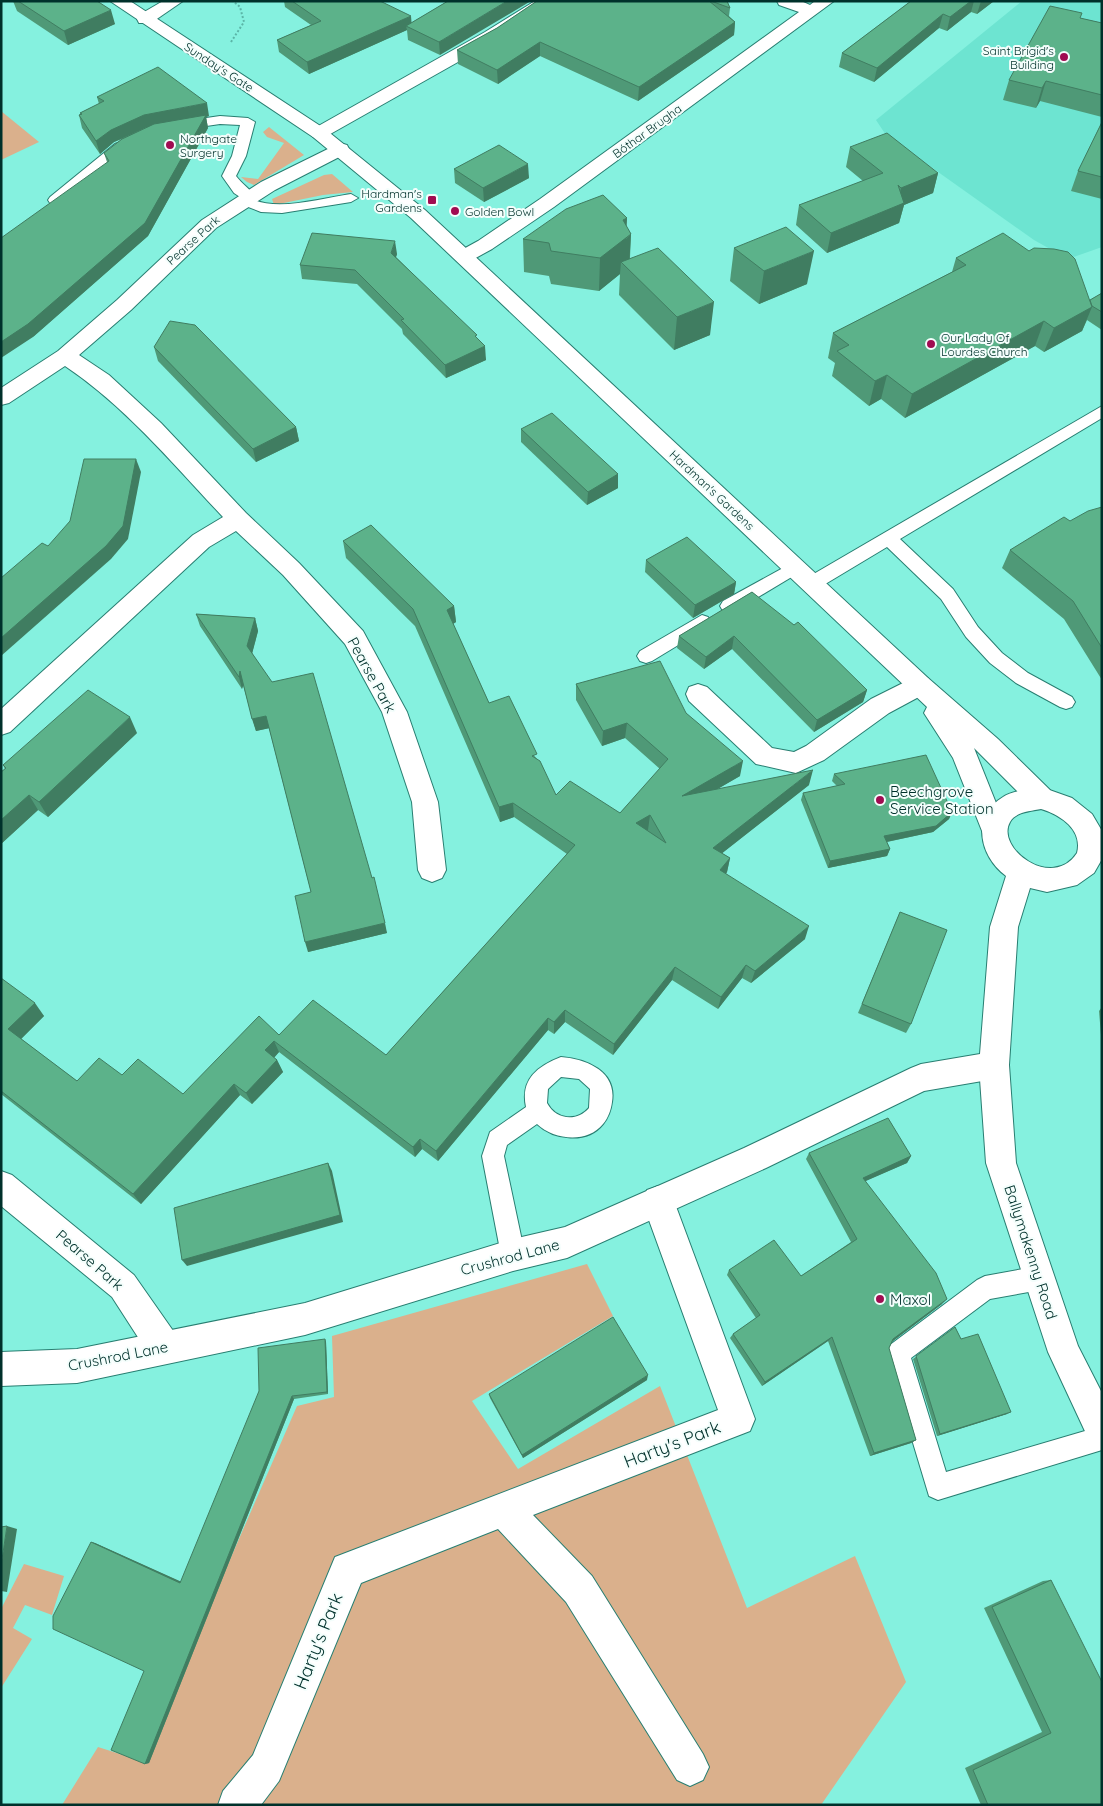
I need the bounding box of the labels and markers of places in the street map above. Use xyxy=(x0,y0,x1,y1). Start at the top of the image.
place label: Saint Brigid's Building xyxy=(983,43,1054,72)
marker: Saint Brigid's Building xyxy=(1058,51,1070,63)
place label: Northgate Surgery xyxy=(180,131,237,160)
marker: Northgate Surgery xyxy=(164,139,176,151)
place label: Hardman's Gardens xyxy=(361,186,422,215)
marker: Hardman's Gardens xyxy=(426,194,438,206)
place label: Golden Bowl xyxy=(465,204,534,219)
marker: Golden Bowl xyxy=(449,205,461,217)
place label: Our Lady Of Lourdes Church xyxy=(941,330,1028,359)
marker: Our Lady Of Lourdes Church xyxy=(925,338,937,350)
place label: Beechgrove Service Station xyxy=(890,782,994,818)
marker: Beechgrove Service Station xyxy=(874,794,886,806)
place label: Maxol xyxy=(890,1290,931,1309)
marker: Maxol xyxy=(874,1293,886,1305)

